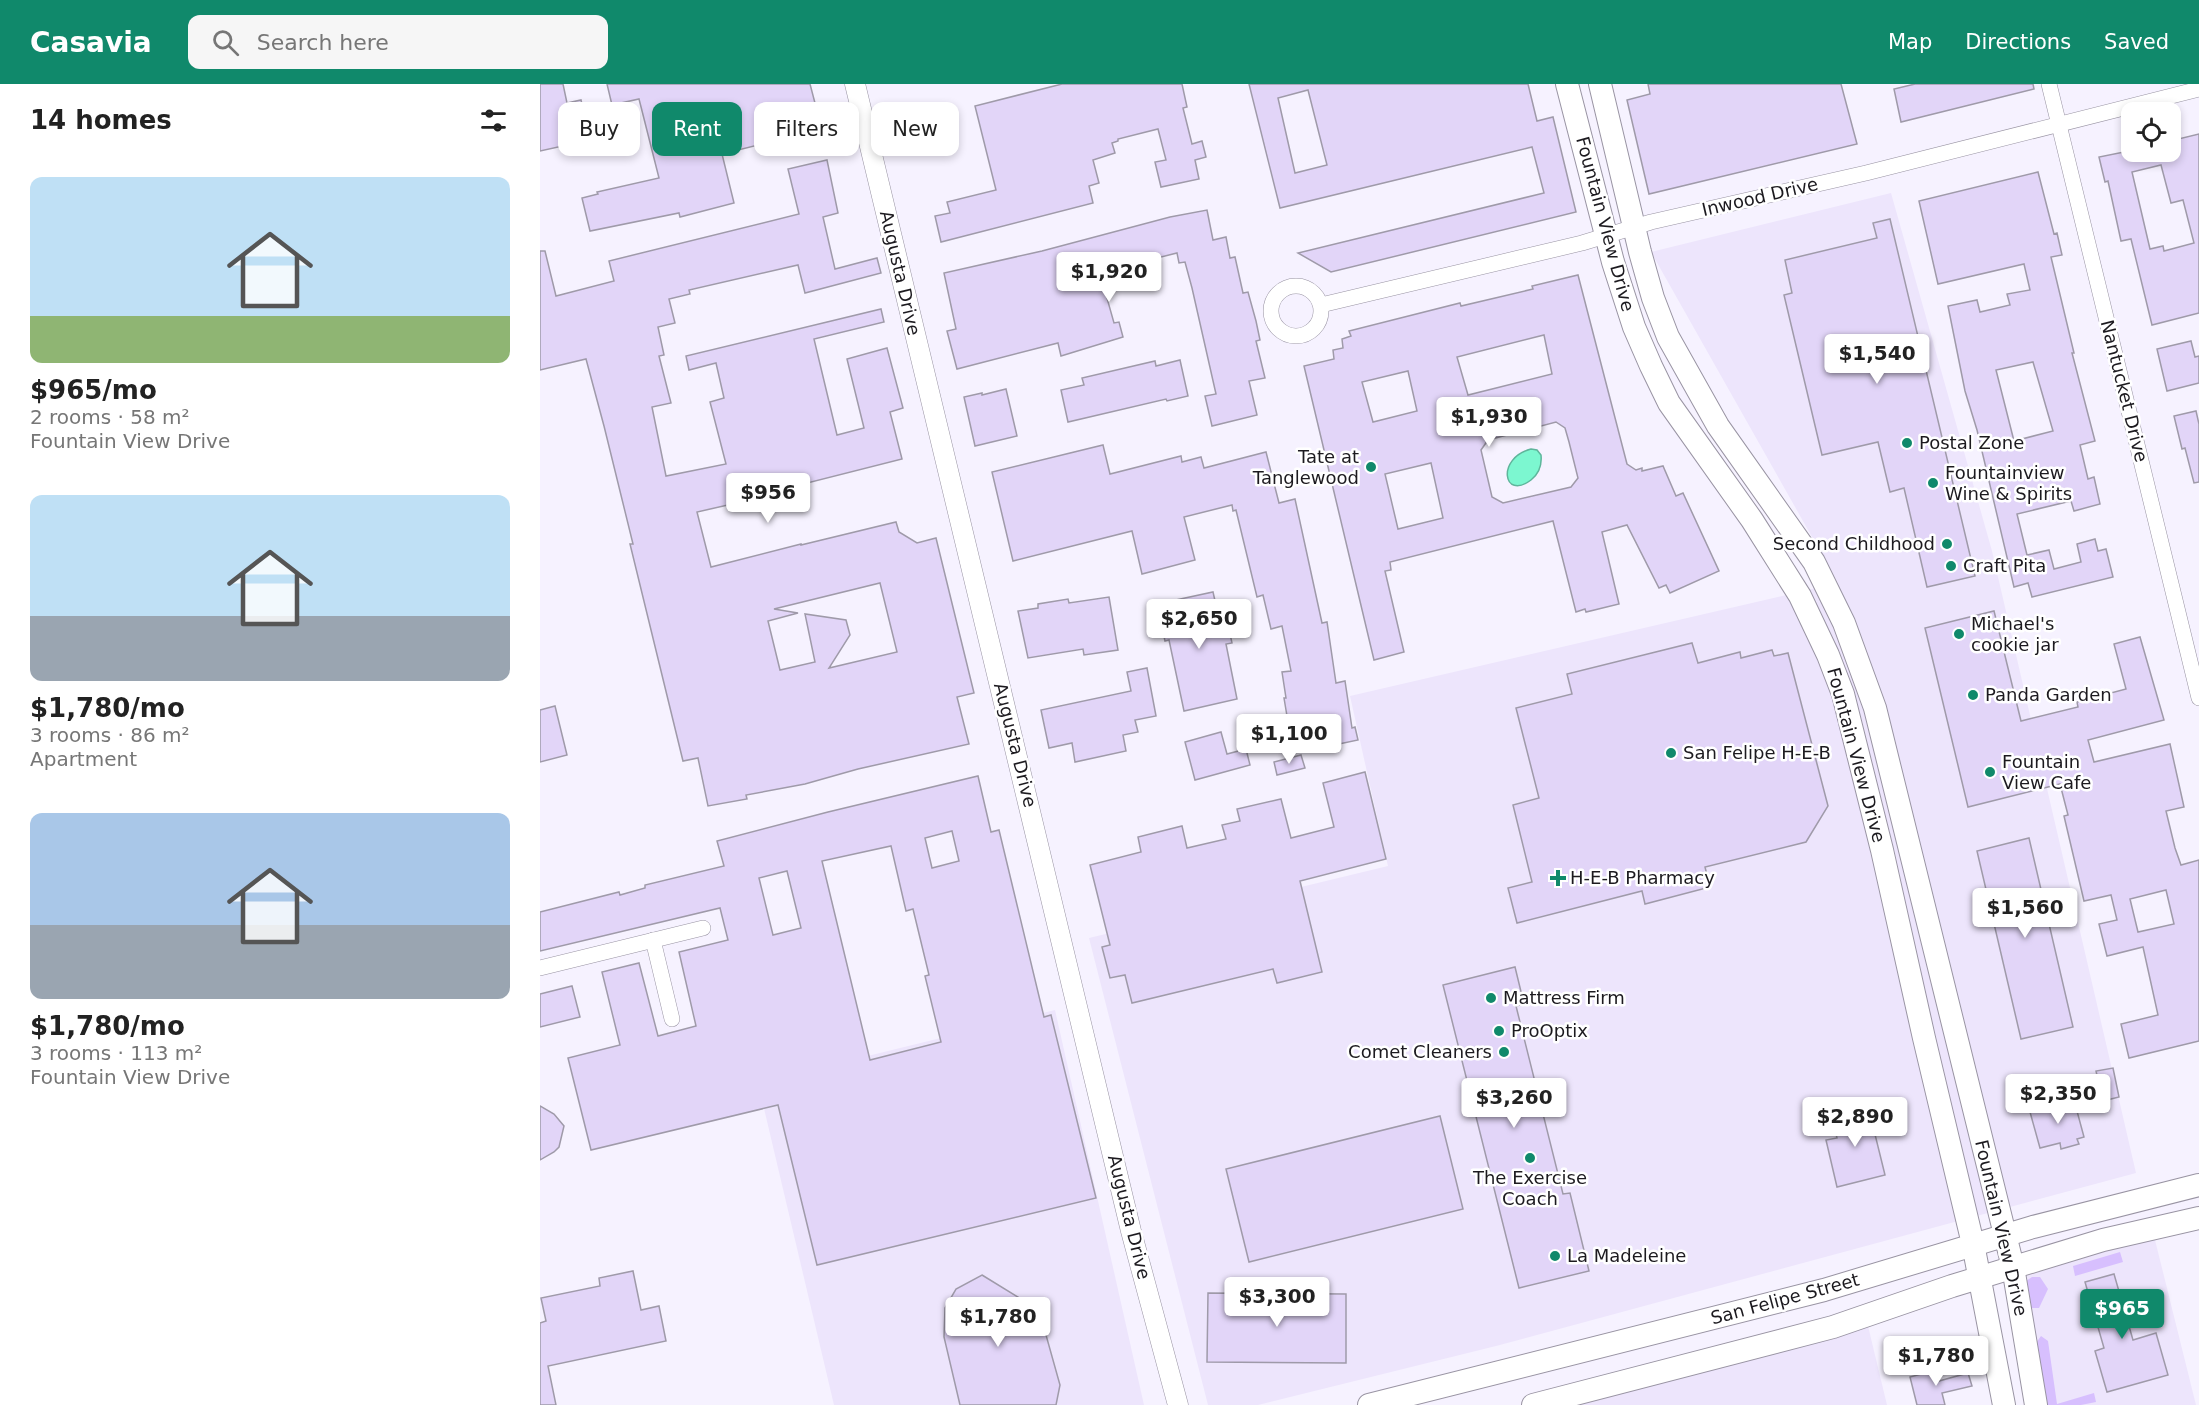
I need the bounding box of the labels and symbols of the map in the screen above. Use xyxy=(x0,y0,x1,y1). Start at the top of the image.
street label: Fountain View Drive xyxy=(1572,134,1639,314)
street label: Inwood Drive xyxy=(1700,173,1820,220)
street label: Augusta Drive xyxy=(876,208,925,337)
pin: $1,920 xyxy=(1060,252,1158,303)
street label: Nantucket Drive xyxy=(2097,318,2152,464)
pin: $1,540 xyxy=(1828,334,1926,385)
pin: $1,930 xyxy=(1440,397,1538,448)
place label: Postal Zone xyxy=(1919,432,2024,453)
marker: Postal Zone xyxy=(1900,436,1914,450)
place label: Tate at Tanglewood xyxy=(1252,446,1359,488)
marker: Tate at Tanglewood xyxy=(1364,460,1378,474)
place label: Fountainview Wine & Spirits xyxy=(1945,462,2072,504)
pin: $956 xyxy=(732,473,804,524)
marker: Fountainview Wine & Spirits xyxy=(1926,476,1940,490)
place label: Second Childhood xyxy=(1773,533,1935,554)
marker: Second Childhood xyxy=(1940,537,1954,551)
place label: Craft Pita xyxy=(1963,555,2046,576)
marker: Craft Pita xyxy=(1944,559,1958,573)
pin: $2,650 xyxy=(1150,599,1248,650)
place label: Michael's cookie jar xyxy=(1971,613,2059,655)
marker: Michael's cookie jar xyxy=(1952,627,1966,641)
street label: Fountain View Drive xyxy=(1823,665,1890,845)
street label: Augusta Drive xyxy=(990,680,1041,809)
place label: Panda Garden xyxy=(1985,684,2112,705)
marker: Panda Garden xyxy=(1966,688,1980,702)
pin: $1,100 xyxy=(1240,714,1338,765)
place label: San Felipe H-E-B xyxy=(1683,742,1831,763)
marker: San Felipe H-E-B xyxy=(1664,746,1678,760)
place label: Fountain View Cafe xyxy=(2002,751,2091,793)
marker: Fountain View Cafe xyxy=(1983,765,1997,779)
place label: H-E-B Pharmacy xyxy=(1570,867,1715,888)
marker: H-E-B Pharmacy xyxy=(1551,871,1565,885)
pin: $1,560 xyxy=(1976,888,2074,939)
place label: Mattress Firm xyxy=(1503,987,1625,1008)
marker: Mattress Firm xyxy=(1484,991,1498,1005)
place label: ProOptix xyxy=(1511,1020,1588,1041)
marker: ProOptix xyxy=(1492,1024,1506,1038)
place label: Comet Cleaners xyxy=(1348,1041,1492,1062)
marker: Comet Cleaners xyxy=(1497,1045,1511,1059)
pin: $2,350 xyxy=(2009,1074,2107,1125)
pin: $3,260 xyxy=(1465,1078,1563,1129)
pin: $2,890 xyxy=(1806,1097,1904,1148)
street label: Fountain View Drive xyxy=(1971,1138,2032,1318)
marker: The Exercise Coach xyxy=(1523,1151,1537,1165)
street label: Augusta Drive xyxy=(1104,1152,1155,1281)
place label: The Exercise Coach xyxy=(1472,1167,1587,1209)
place label: La Madeleine xyxy=(1567,1245,1686,1266)
marker: La Madeleine xyxy=(1548,1249,1562,1263)
street label: San Felipe Street xyxy=(1708,1269,1861,1328)
pin: $3,300 xyxy=(1228,1277,1326,1328)
pin: $965 xyxy=(2086,1289,2158,1340)
pin: $1,780 xyxy=(949,1297,1047,1348)
pin: $1,780 xyxy=(1887,1336,1985,1387)

